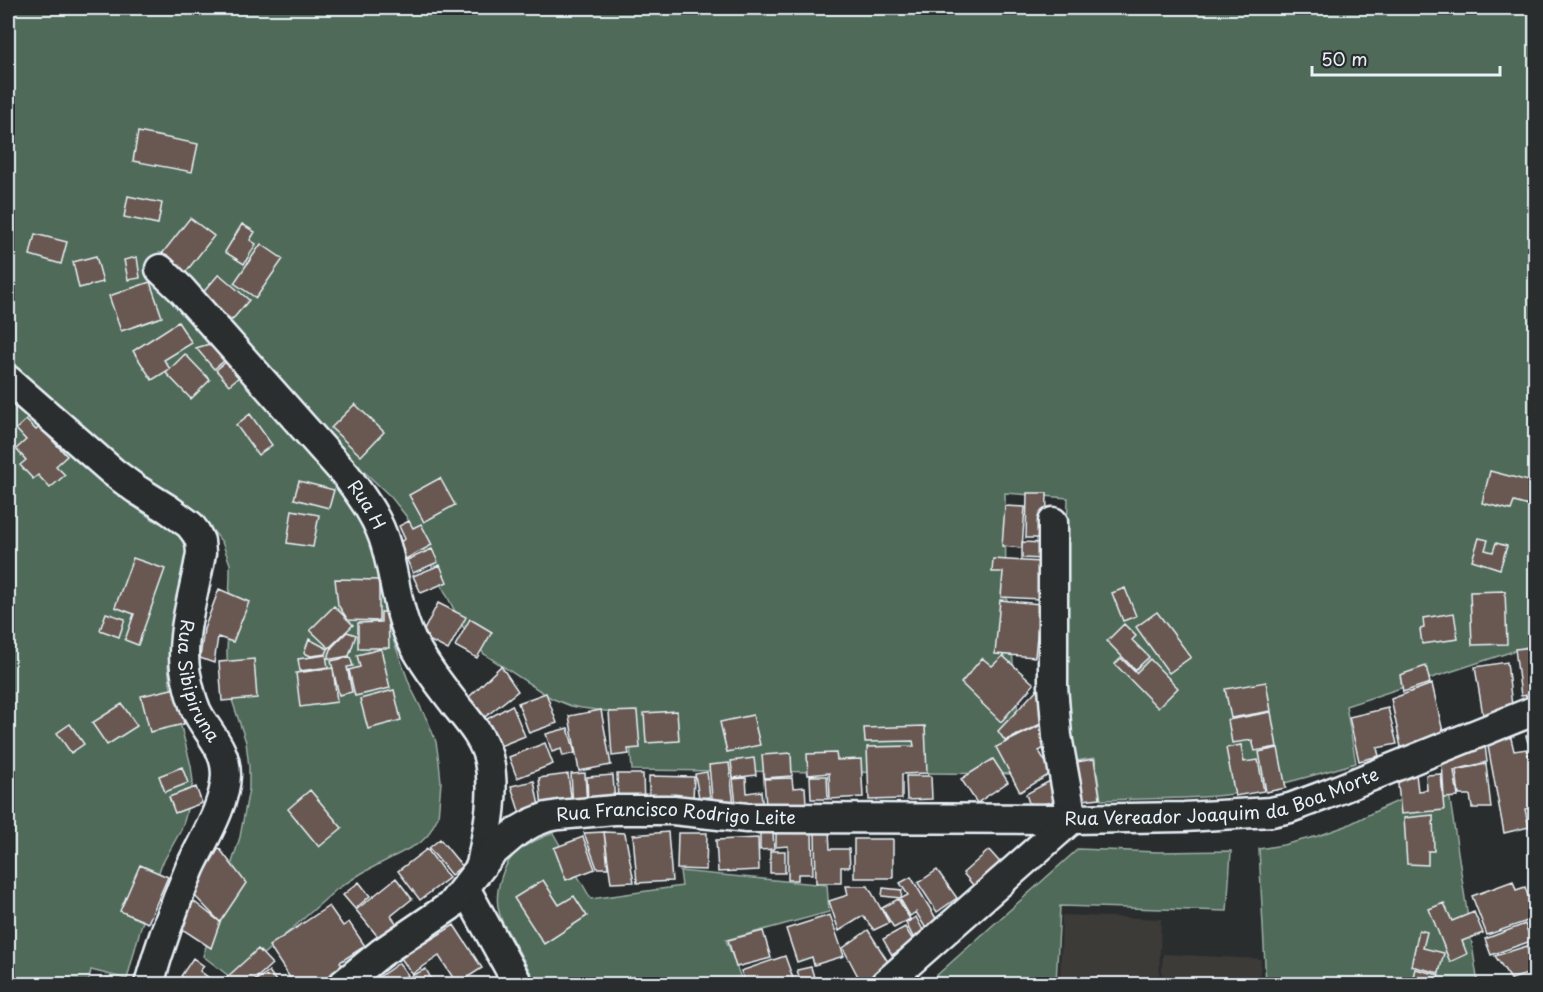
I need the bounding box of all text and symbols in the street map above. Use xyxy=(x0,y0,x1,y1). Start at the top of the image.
scale bar xyxy=(1312,39,1500,77)
text: 50 m xyxy=(1321,45,1368,72)
street label: Rua H xyxy=(342,474,393,534)
street label: Rua Sibipiruna xyxy=(172,618,228,748)
street label: Rua Vereador Joaquim da Boa Morte xyxy=(1064,760,1382,831)
street label: Rua Francisco Rodrigo Leite xyxy=(555,795,796,830)

